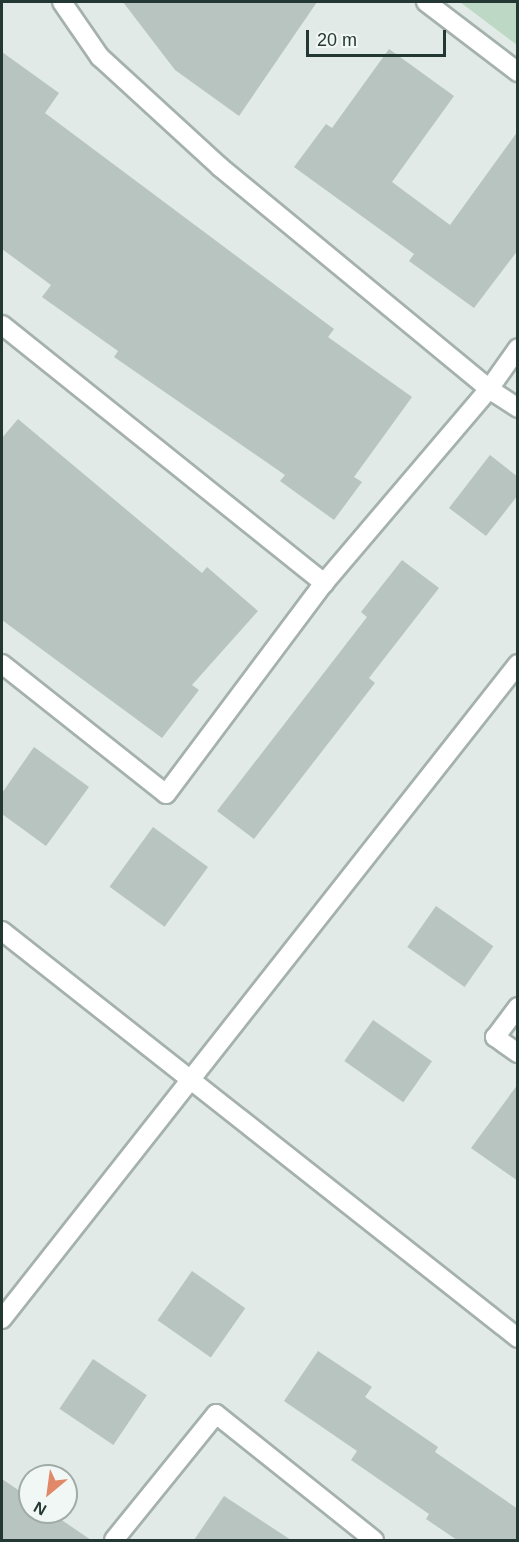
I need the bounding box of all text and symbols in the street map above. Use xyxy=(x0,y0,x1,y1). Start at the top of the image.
scale bar xyxy=(309,18,448,56)
text: 20 m xyxy=(317,30,357,50)
north arrow xyxy=(18,1464,78,1524)
text: N xyxy=(31,1498,49,1519)

